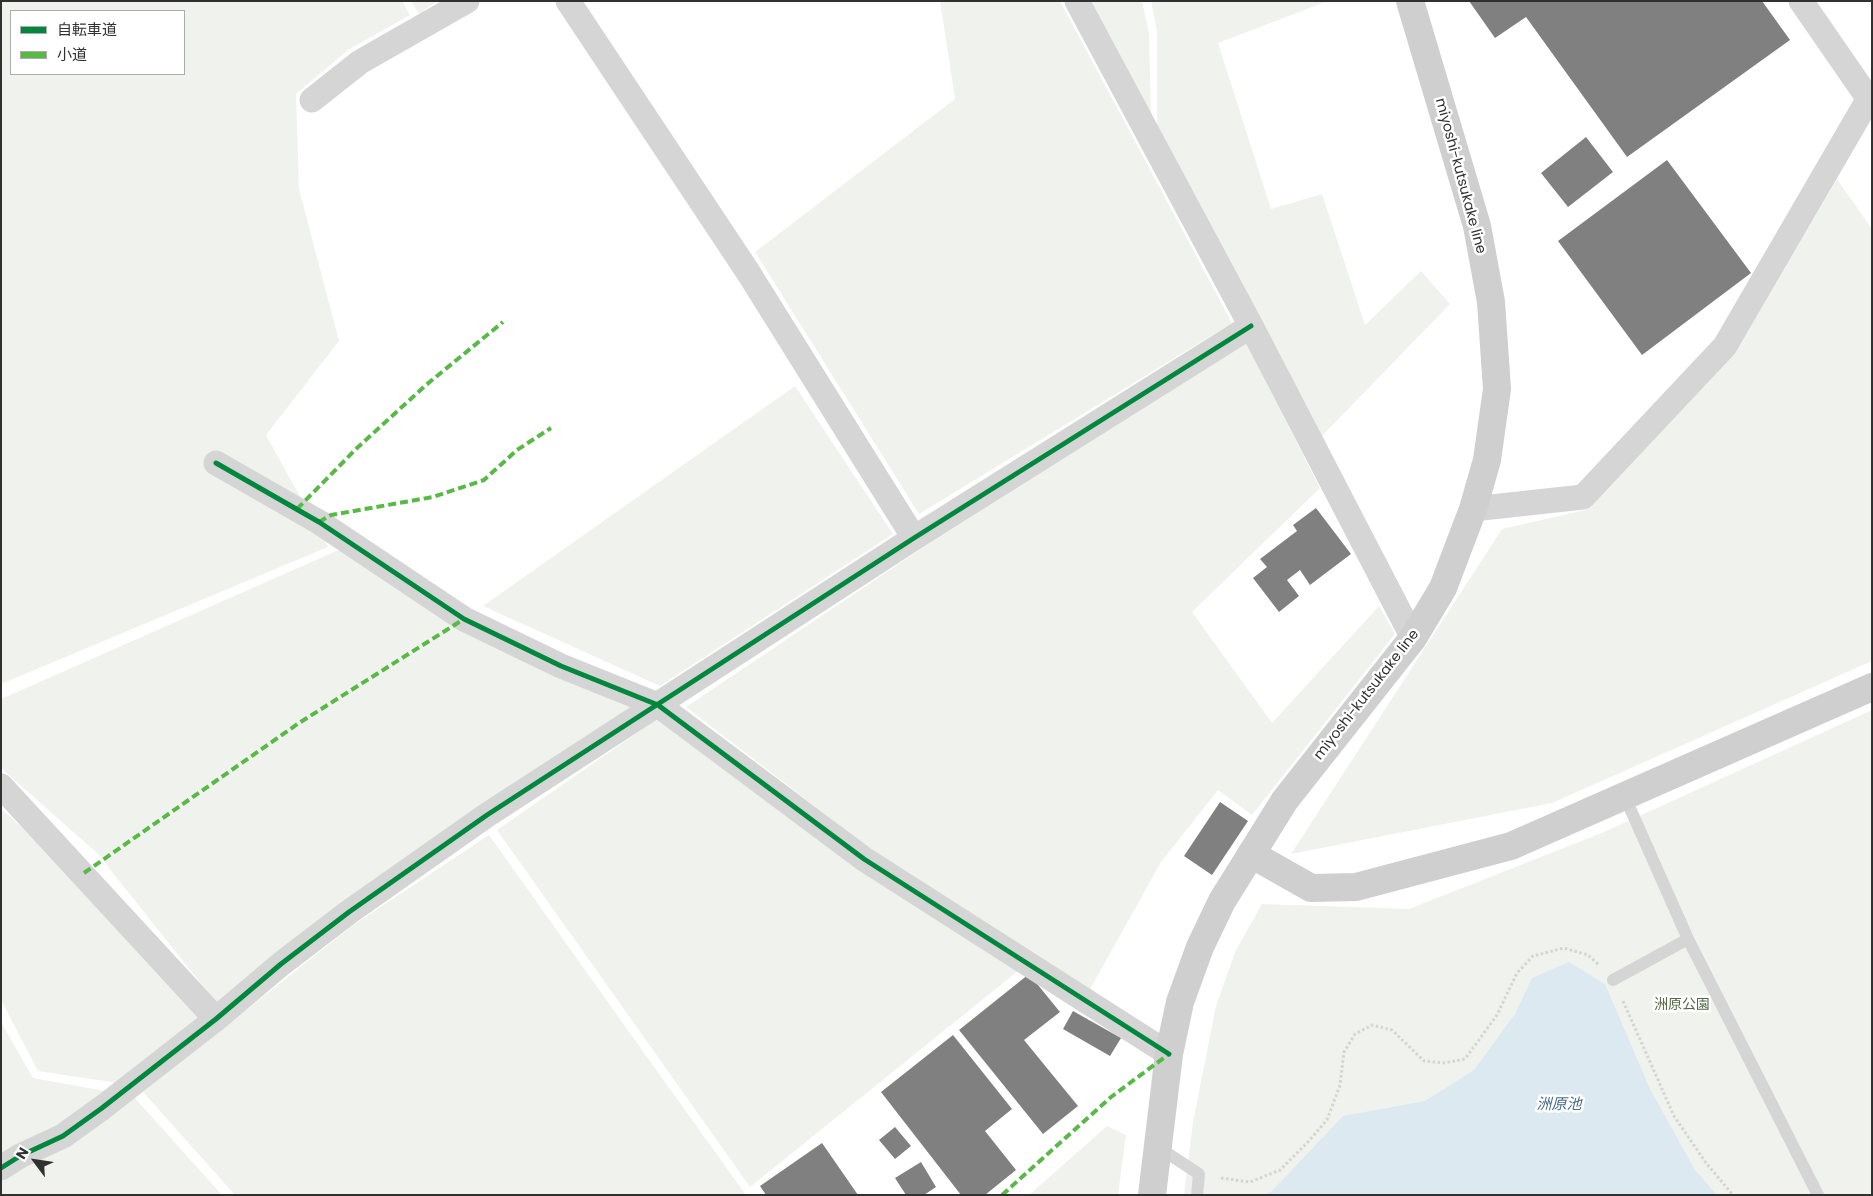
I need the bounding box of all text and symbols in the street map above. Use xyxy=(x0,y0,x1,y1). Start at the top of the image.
legend xyxy=(10,10,185,75)
text: 自転車道 xyxy=(57,19,117,40)
text: 小道 xyxy=(57,44,87,65)
street label: miyoshi-kutsukake line xyxy=(1431,96,1489,256)
street label: miyoshi-kutsukake line xyxy=(1311,627,1423,763)
park label: 洲原公園 xyxy=(1654,997,1710,1013)
water label: 洲原池 xyxy=(1537,1096,1581,1114)
north arrow xyxy=(10,1136,60,1186)
text: N xyxy=(11,1144,33,1163)

